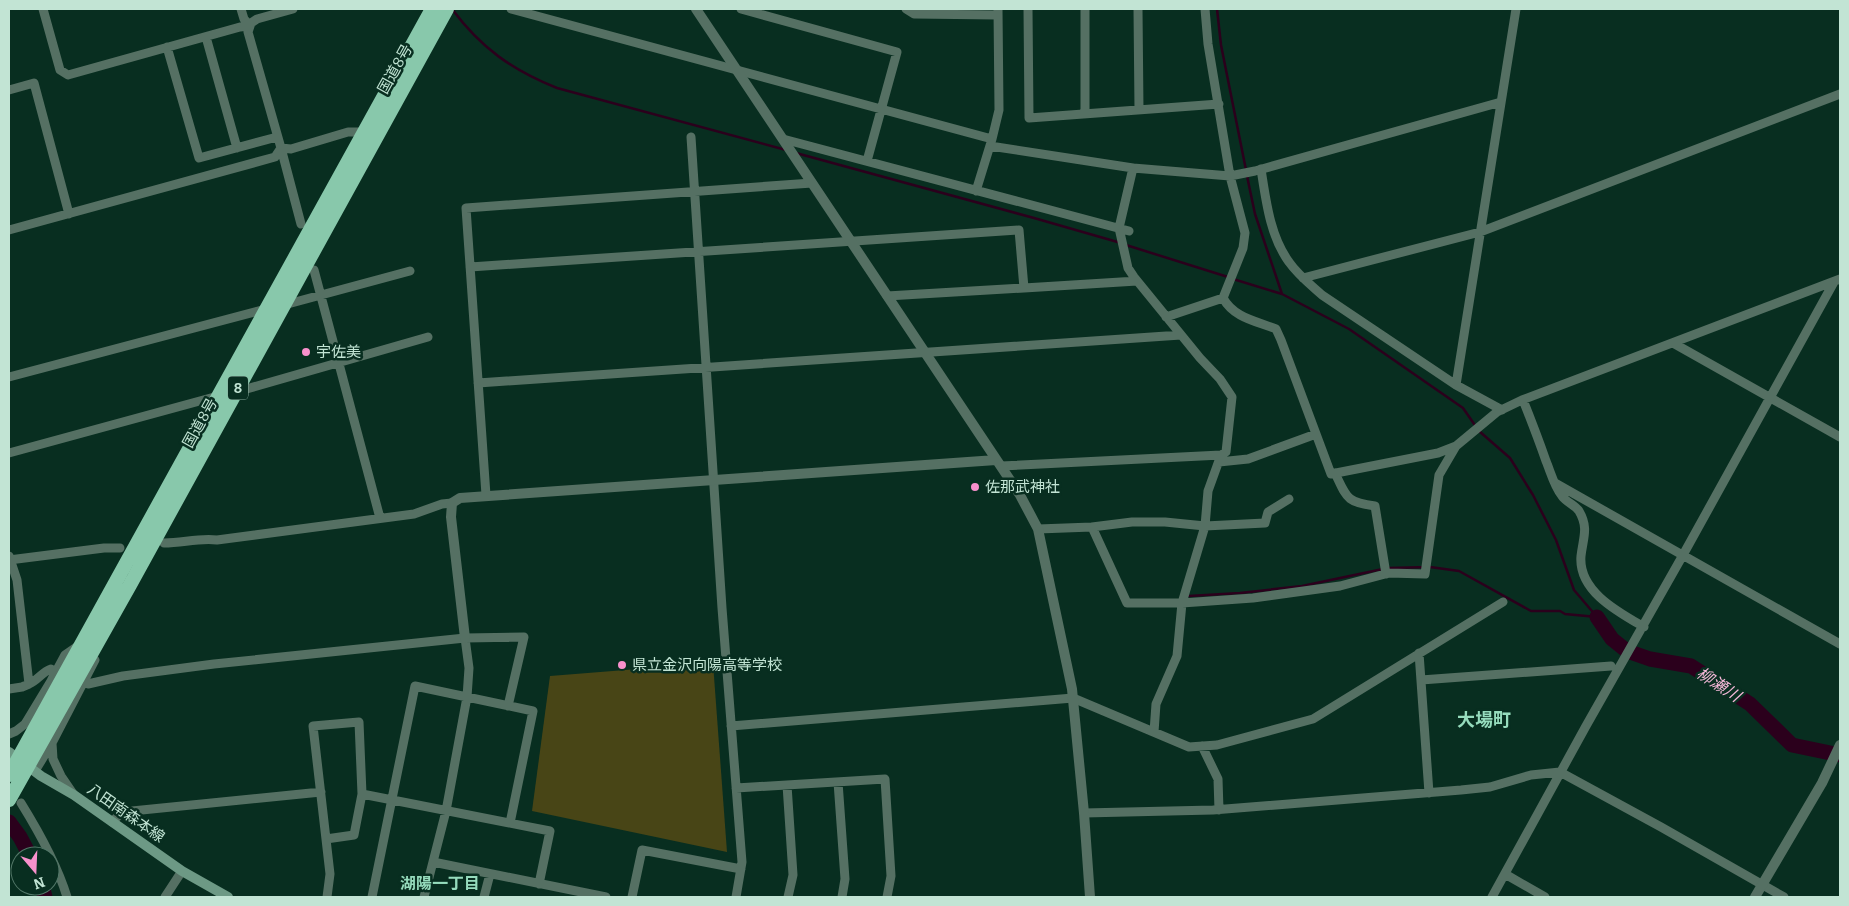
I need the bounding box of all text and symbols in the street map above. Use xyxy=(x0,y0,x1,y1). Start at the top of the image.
street label: 国道8号 xyxy=(374,41,416,97)
place label: 宇佐美 xyxy=(316,343,361,361)
marker: 宇佐美 xyxy=(300,346,312,358)
road number: 8 xyxy=(228,376,248,399)
street label: 国道8号 xyxy=(179,395,221,451)
place label: 佐那武神社 xyxy=(985,478,1060,496)
marker: 佐那武神社 xyxy=(969,481,981,493)
place label: 県立金沢向陽高等学校 xyxy=(632,656,782,674)
marker: 県立金沢向陽高等学校 xyxy=(616,659,628,671)
water label: 柳瀬川 xyxy=(1693,663,1746,707)
district label: 大場町 xyxy=(1457,709,1511,731)
street label: 八田南森本線 xyxy=(84,780,168,846)
north arrow xyxy=(10,846,60,896)
text: N xyxy=(31,873,47,893)
district label: 湖陽一丁目 xyxy=(400,874,480,893)

